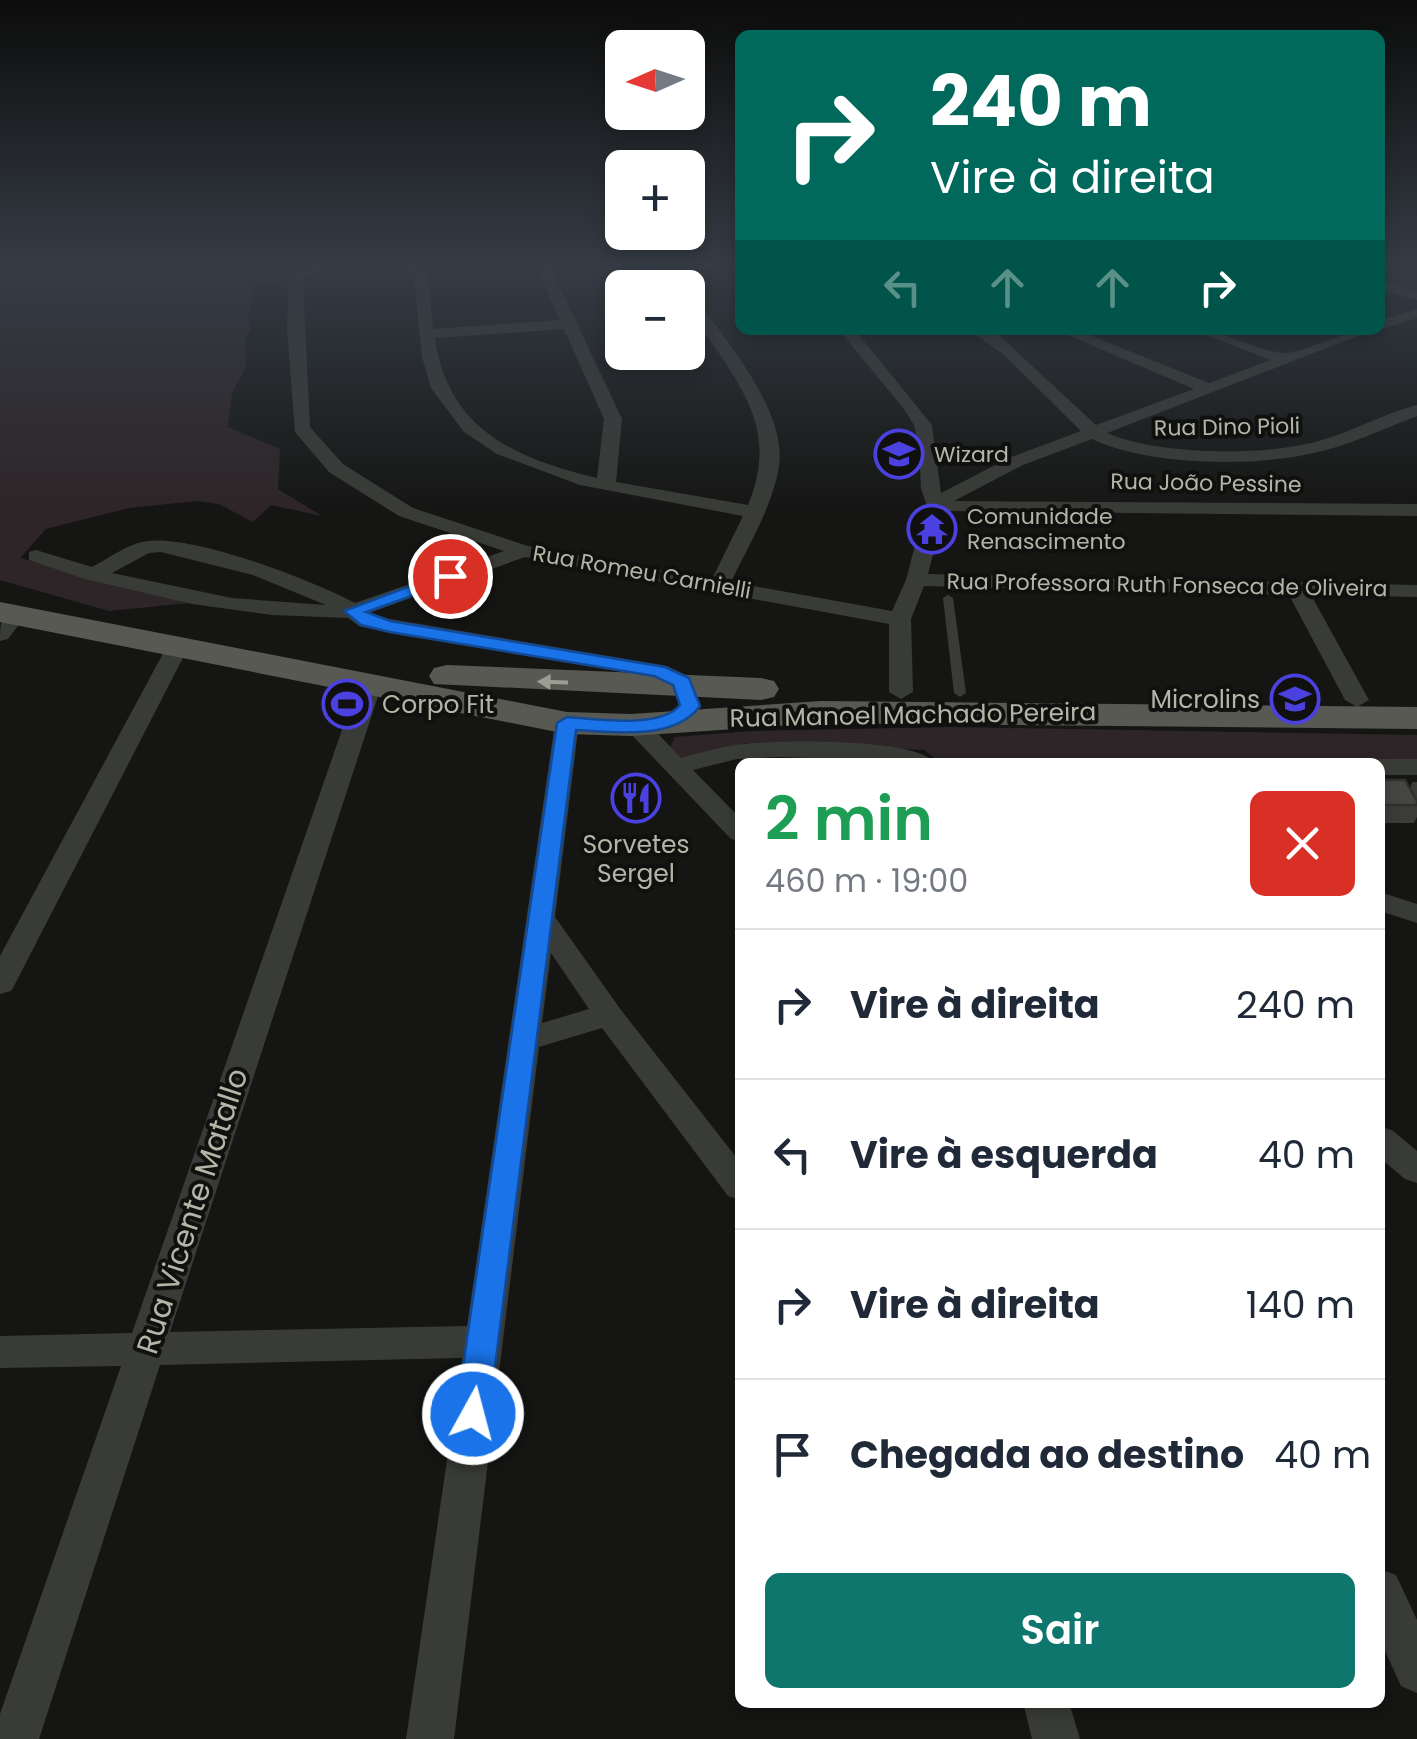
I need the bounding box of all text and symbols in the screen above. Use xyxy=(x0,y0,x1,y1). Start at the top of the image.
north arrow xyxy=(605,30,705,130)
map controls xyxy=(605,30,705,370)
text: 240 m xyxy=(930,52,1152,151)
icon: right xyxy=(765,70,895,200)
text: Vire à direita xyxy=(930,146,1215,209)
button: + xyxy=(605,150,705,250)
icon: left xyxy=(875,260,930,315)
icon: ahead xyxy=(980,260,1035,315)
icon: ahead xyxy=(1085,260,1140,315)
icon: right xyxy=(1190,260,1245,315)
button: − xyxy=(605,270,705,370)
street label: Rua Dino Pioli xyxy=(1154,410,1300,444)
school or university icon: Wizard xyxy=(873,428,925,480)
place label: Wizard xyxy=(934,439,1009,470)
street label: Rua João Pessine xyxy=(1110,466,1302,500)
place label: Comunidade Renascimento xyxy=(967,501,1126,557)
temple icon: Comunidade Renascimento xyxy=(906,503,958,555)
pin xyxy=(408,534,493,619)
street label: Rua Romeu Carnielli xyxy=(530,538,754,606)
icon: arrive xyxy=(423,549,478,604)
street label: Rua Professora Ruth Fonseca de Oliveira xyxy=(946,566,1388,604)
school or university icon: Microlins xyxy=(1269,673,1321,725)
one-way arrow xyxy=(537,674,569,690)
sports icon: Corpo Fit xyxy=(321,678,373,730)
place label: Microlins xyxy=(1150,682,1260,717)
place label: Corpo Fit xyxy=(382,687,494,722)
street label: Rua Manoel Machado Pereira xyxy=(729,694,1097,736)
restaurant icon: Sorvetes Sergel xyxy=(610,772,662,824)
text: 2 min xyxy=(765,777,933,861)
button: close xyxy=(1250,791,1355,896)
place label: Sorvetes Sergel xyxy=(582,827,690,891)
text: 460 m · 19:00 xyxy=(765,858,968,903)
icon: right xyxy=(765,977,820,1032)
text: Vire à direita xyxy=(850,978,1100,1031)
text: 240 m xyxy=(1236,978,1355,1031)
street label: Rua Vicente Matallo xyxy=(125,1063,259,1359)
icon: left xyxy=(765,1127,820,1182)
text: Vire à esquerda xyxy=(850,1128,1158,1181)
text: 40 m xyxy=(1258,1128,1355,1181)
icon: right xyxy=(765,1277,820,1332)
text: Vire à direita xyxy=(850,1278,1100,1331)
text: 140 m xyxy=(1246,1278,1355,1331)
position arrow xyxy=(421,1362,525,1466)
icon: arrive xyxy=(765,1427,820,1482)
text: Chegada ao destino xyxy=(850,1428,1244,1481)
text: 40 m xyxy=(1274,1428,1371,1481)
button: Sair xyxy=(765,1573,1355,1688)

